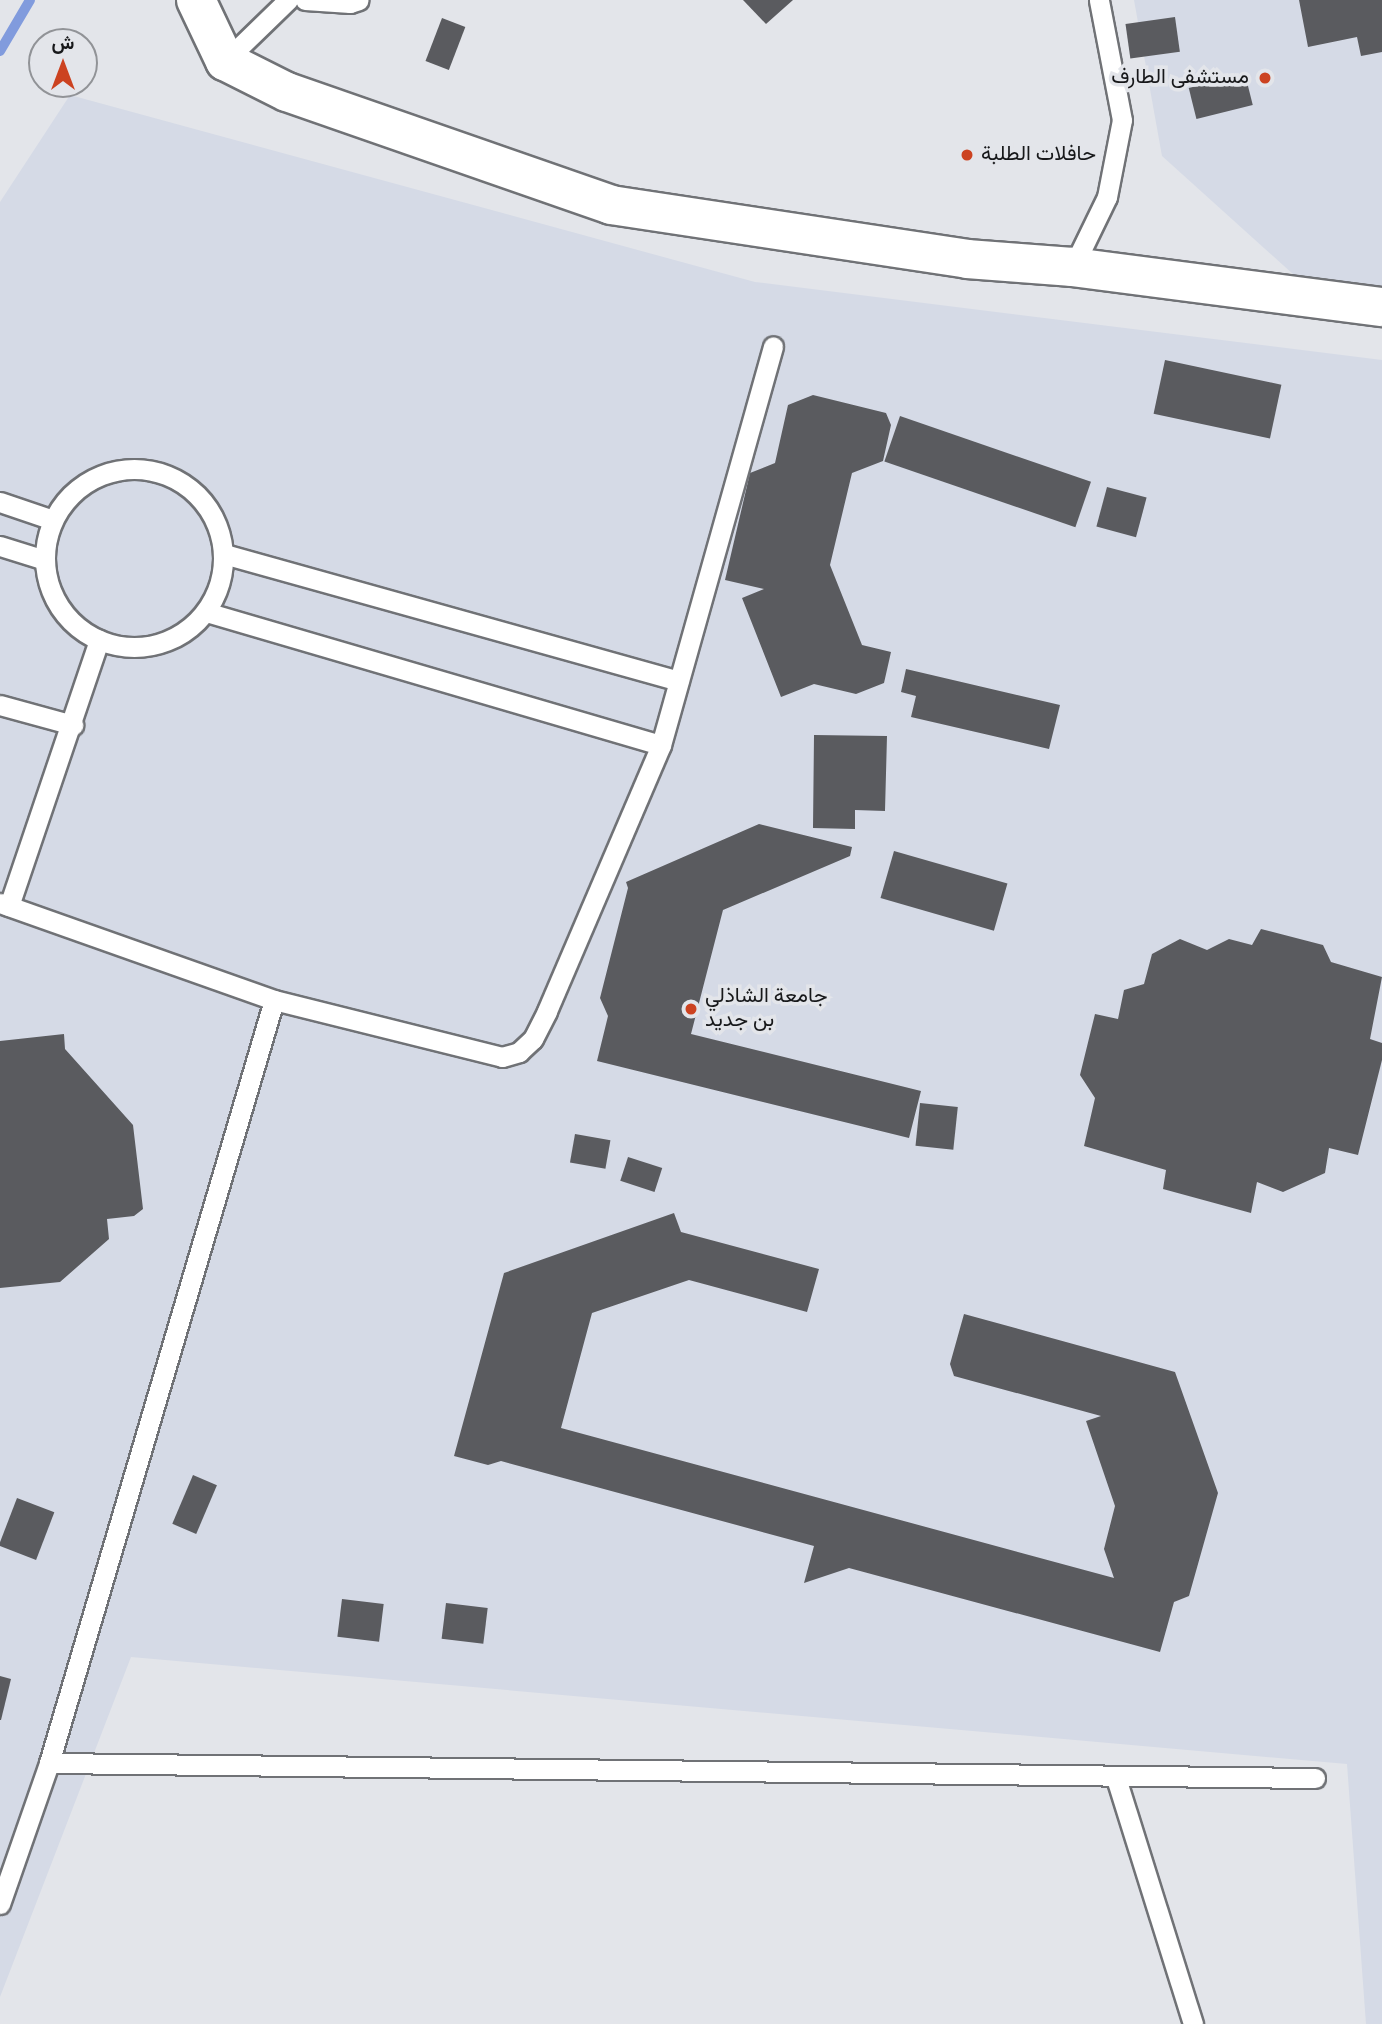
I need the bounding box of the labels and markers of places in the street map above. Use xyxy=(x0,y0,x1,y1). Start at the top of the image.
place label: مستشفى الطارف xyxy=(1111,65,1249,91)
marker: مستشفى الطارف xyxy=(1255,68,1275,88)
place label: حافلات الطلبة xyxy=(981,142,1096,168)
marker: حافلات الطلبة xyxy=(959,147,975,163)
place label: جامعة الشاذلي بن جديد xyxy=(705,984,827,1034)
marker: جامعة الشاذلي بن جديد xyxy=(683,1001,699,1017)

